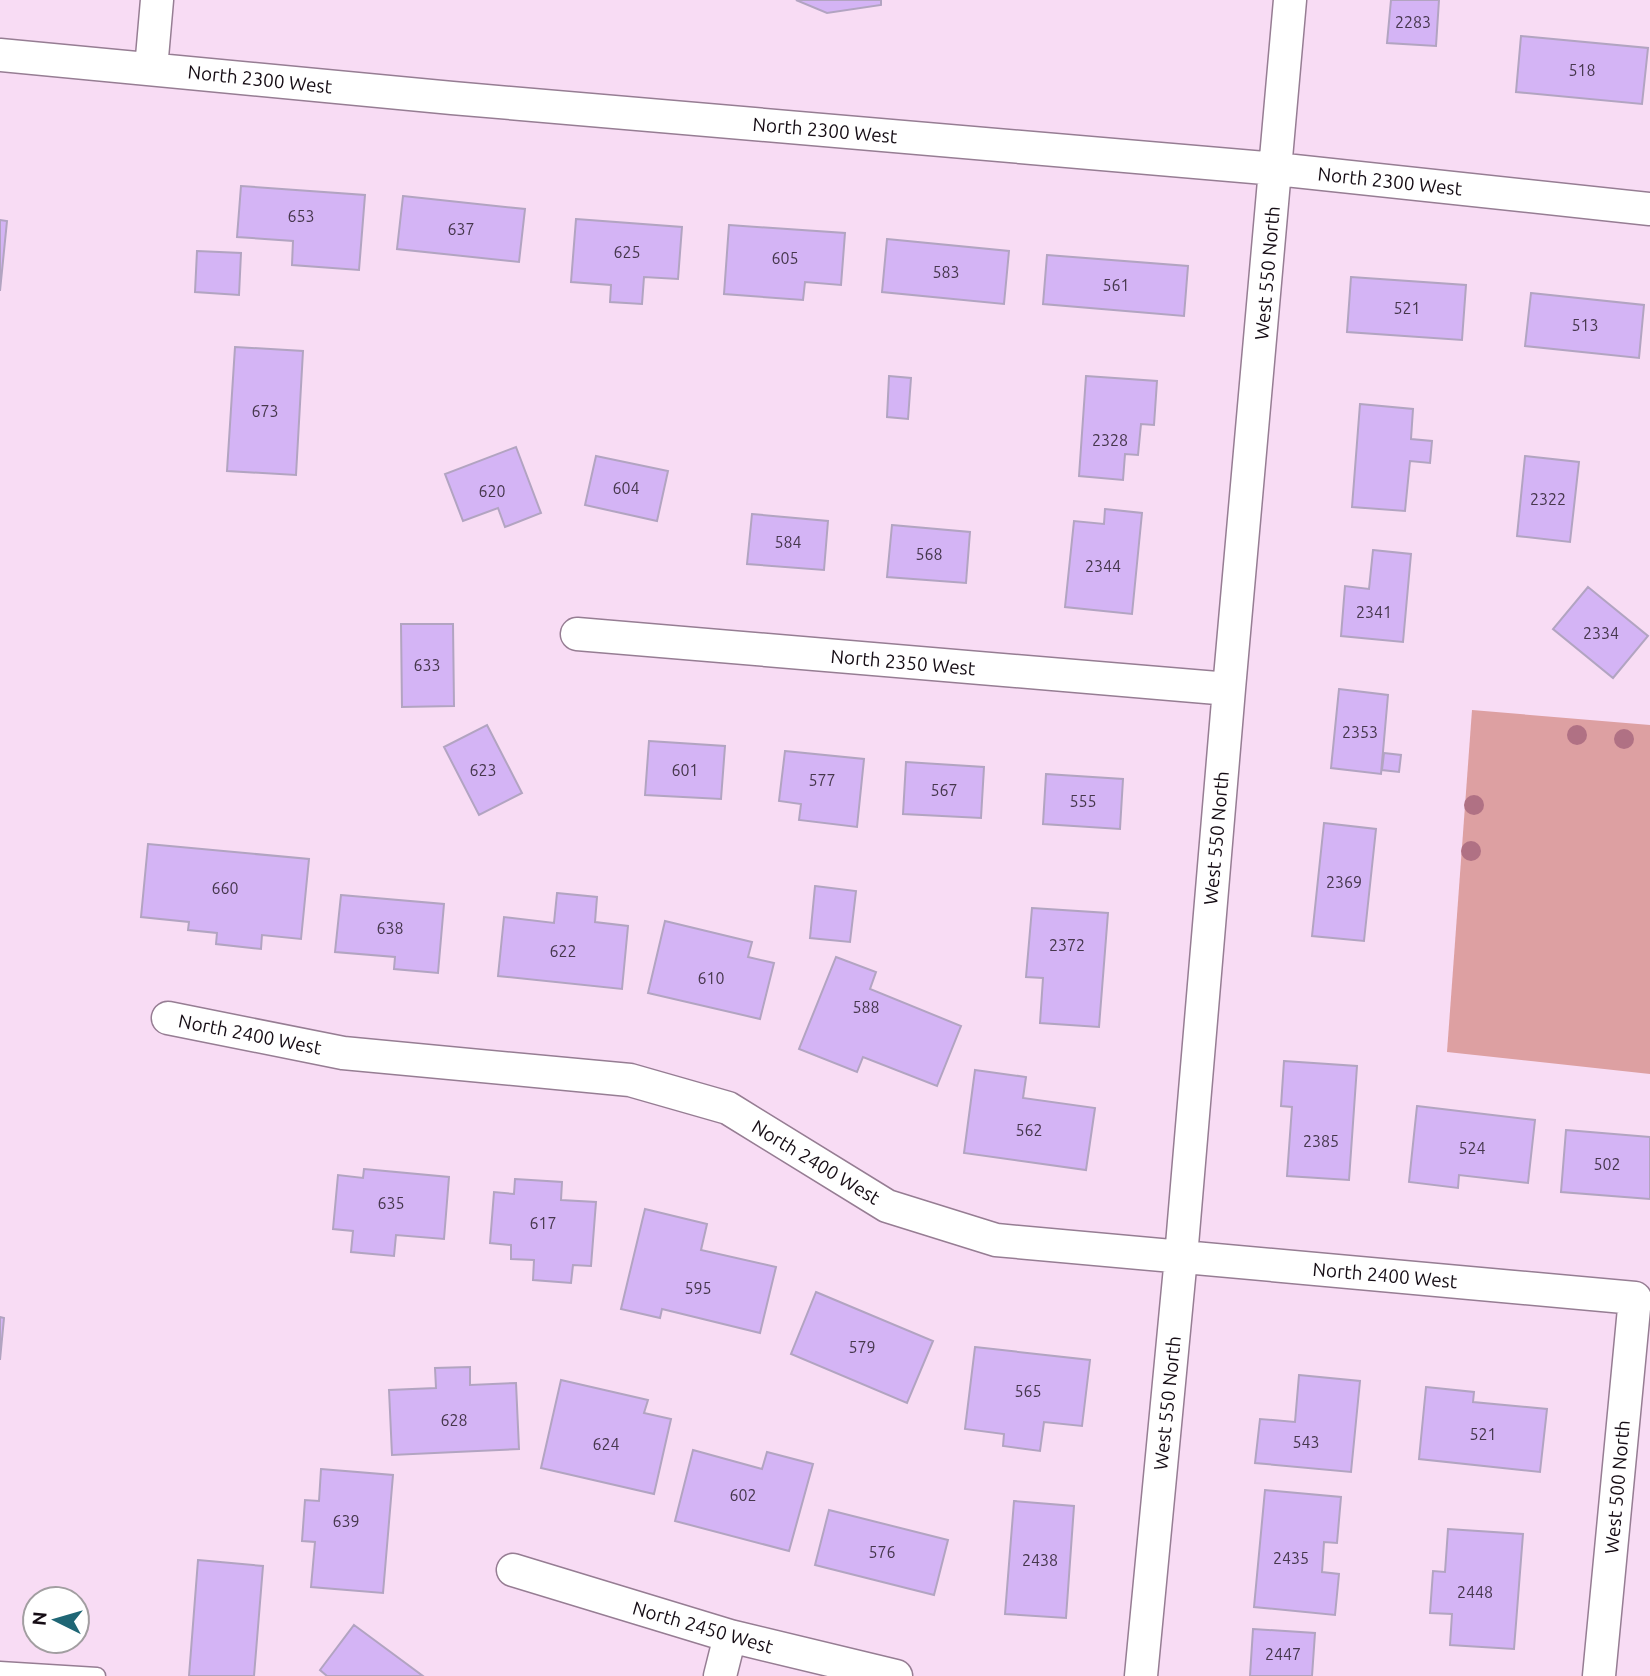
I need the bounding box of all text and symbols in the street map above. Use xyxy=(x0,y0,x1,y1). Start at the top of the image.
house number: 2283 xyxy=(1395,13,1431,31)
street label: North 2300 West xyxy=(187,60,334,98)
house number: 518 xyxy=(1568,61,1596,79)
street label: North 2300 West xyxy=(752,113,899,147)
street label: North 2300 West xyxy=(1317,162,1464,200)
street label: West 550 North xyxy=(1250,205,1284,341)
house number: 653 xyxy=(287,207,315,225)
house number: 637 xyxy=(447,220,475,238)
house number: 625 xyxy=(613,243,641,261)
house number: 605 xyxy=(771,249,799,267)
house number: 583 xyxy=(932,263,960,281)
house number: 561 xyxy=(1102,276,1130,294)
house number: 521 xyxy=(1393,299,1421,317)
house number: 513 xyxy=(1571,316,1599,334)
house number: 673 xyxy=(251,402,279,420)
house number: 2328 xyxy=(1092,431,1128,449)
house number: 604 xyxy=(612,479,640,497)
house number: 620 xyxy=(478,482,506,500)
house number: 2322 xyxy=(1530,490,1566,508)
house number: 584 xyxy=(774,533,802,551)
house number: 568 xyxy=(915,545,943,563)
house number: 2344 xyxy=(1085,557,1121,575)
house number: 2341 xyxy=(1356,603,1392,621)
house number: 2334 xyxy=(1583,624,1619,642)
street label: North 2350 West xyxy=(830,645,977,679)
house number: 633 xyxy=(413,656,441,674)
house number: 2353 xyxy=(1342,723,1378,741)
house number: 623 xyxy=(469,761,497,779)
house number: 601 xyxy=(671,761,699,779)
street label: West 550 North xyxy=(1199,770,1233,906)
house number: 577 xyxy=(808,771,836,789)
house number: 567 xyxy=(930,781,958,799)
house number: 555 xyxy=(1069,792,1097,810)
house number: 2369 xyxy=(1326,873,1362,891)
house number: 660 xyxy=(211,879,239,897)
house number: 638 xyxy=(376,919,404,937)
house number: 2372 xyxy=(1049,936,1085,954)
house number: 622 xyxy=(549,942,577,960)
house number: 610 xyxy=(697,969,725,987)
house number: 588 xyxy=(852,998,880,1016)
street label: North 2400 West xyxy=(177,1009,324,1059)
street label: North 2400 West xyxy=(748,1115,884,1209)
house number: 562 xyxy=(1015,1121,1043,1139)
house number: 2385 xyxy=(1303,1132,1339,1150)
house number: 524 xyxy=(1458,1139,1486,1157)
house number: 502 xyxy=(1593,1155,1621,1173)
house number: 635 xyxy=(377,1194,405,1212)
house number: 617 xyxy=(529,1214,557,1232)
street label: North 2400 West xyxy=(1312,1258,1459,1292)
house number: 595 xyxy=(684,1279,712,1297)
street label: West 550 North xyxy=(1149,1335,1185,1471)
house number: 579 xyxy=(848,1338,876,1356)
house number: 565 xyxy=(1014,1382,1042,1400)
house number: 628 xyxy=(440,1411,468,1429)
street label: West 500 North xyxy=(1600,1419,1634,1555)
house number: 521 xyxy=(1469,1425,1497,1443)
house number: 543 xyxy=(1292,1433,1320,1451)
house number: 624 xyxy=(592,1435,620,1453)
house number: 602 xyxy=(729,1486,757,1504)
house number: 639 xyxy=(332,1512,360,1530)
house number: 576 xyxy=(868,1543,896,1561)
house number: 2435 xyxy=(1273,1549,1309,1567)
house number: 2438 xyxy=(1022,1551,1058,1569)
house number: 2448 xyxy=(1457,1583,1493,1601)
north arrow xyxy=(21,1585,91,1655)
street label: North 2450 West xyxy=(630,1596,776,1658)
text: N xyxy=(27,1610,51,1627)
house number: 2447 xyxy=(1265,1645,1301,1663)

